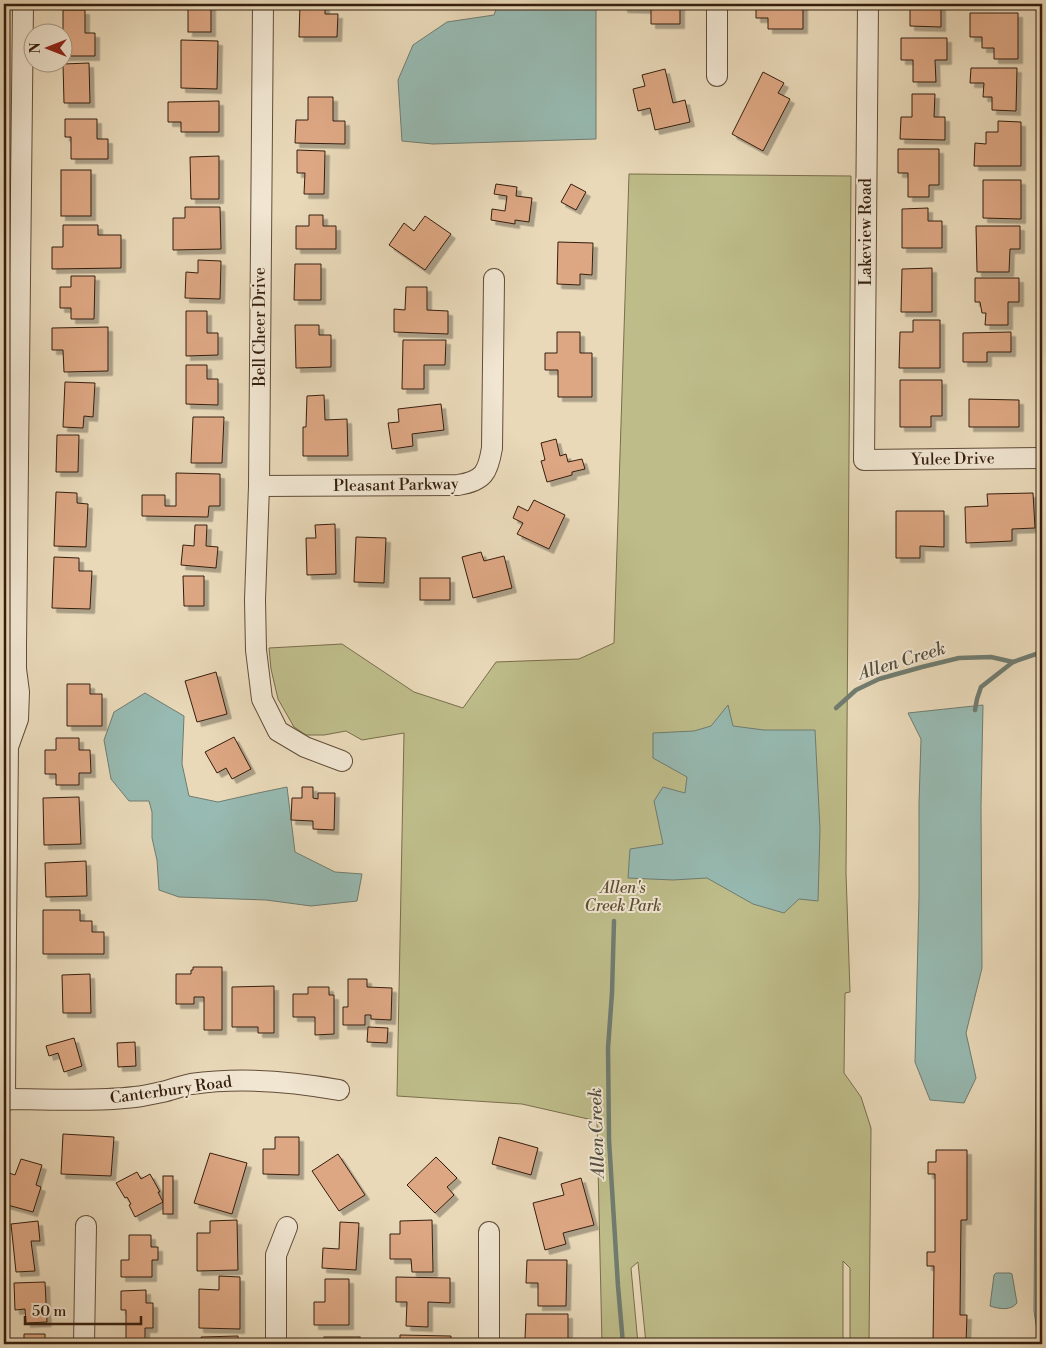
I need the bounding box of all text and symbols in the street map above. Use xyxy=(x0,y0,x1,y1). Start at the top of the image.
north arrow xyxy=(22,22,72,72)
text: N xyxy=(27,42,45,54)
street label: Lakeview Road xyxy=(856,178,876,286)
street label: Bell Cheer Drive xyxy=(250,267,270,388)
street label: Yulee Drive xyxy=(910,448,995,470)
street label: Pleasant Parkway xyxy=(333,474,459,496)
water label: Allen Creek xyxy=(854,637,949,686)
park label: Allen's Creek Park xyxy=(585,878,661,916)
street label: Canterbury Road xyxy=(109,1072,233,1108)
water label: Allen Creek xyxy=(584,1087,610,1181)
scale bar xyxy=(25,1293,141,1325)
text: 50 m xyxy=(32,1302,66,1321)

